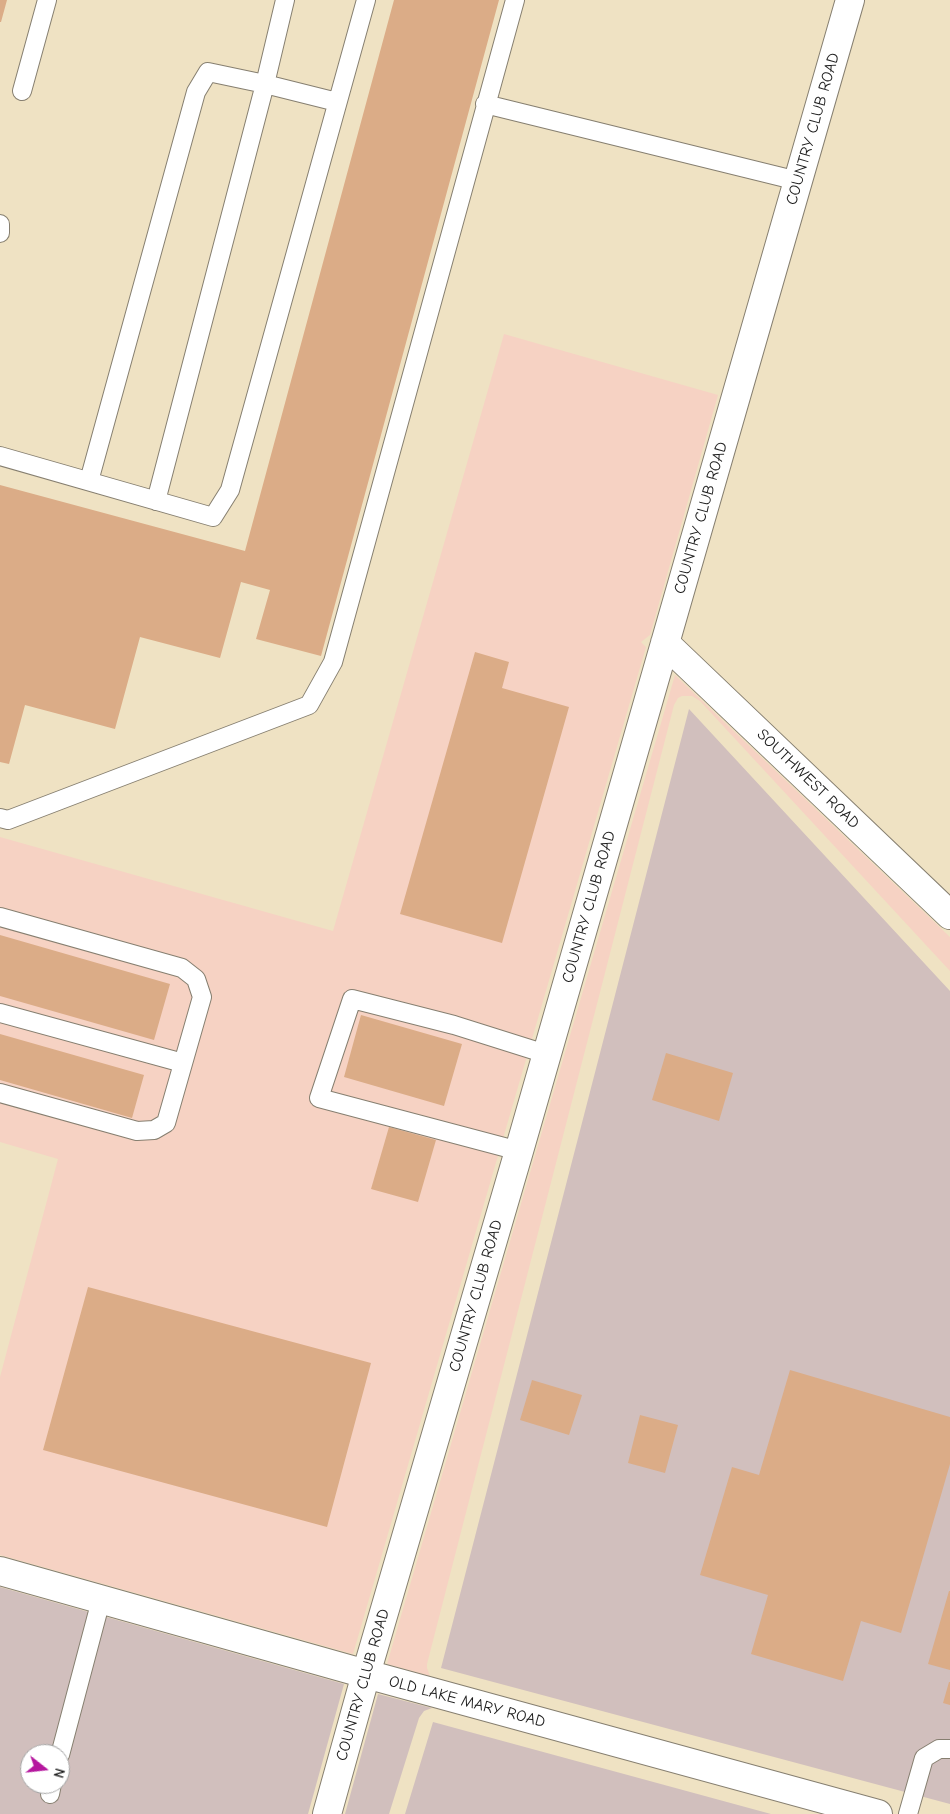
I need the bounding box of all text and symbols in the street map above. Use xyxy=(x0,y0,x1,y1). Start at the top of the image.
street label: COUNTRY CLUB ROAD xyxy=(782,51,844,207)
street label: COUNTRY CLUB ROAD xyxy=(670,440,732,596)
street label: SOUTHWEST ROAD xyxy=(753,725,863,833)
street label: COUNTRY CLUB ROAD xyxy=(558,829,620,985)
street label: COUNTRY CLUB ROAD xyxy=(445,1218,507,1374)
street label: COUNTRY CLUB ROAD xyxy=(332,1607,394,1763)
street label: OLD LAKE MARY ROAD xyxy=(387,1672,547,1732)
north arrow xyxy=(20,1744,70,1794)
text: N xyxy=(50,1766,68,1780)

